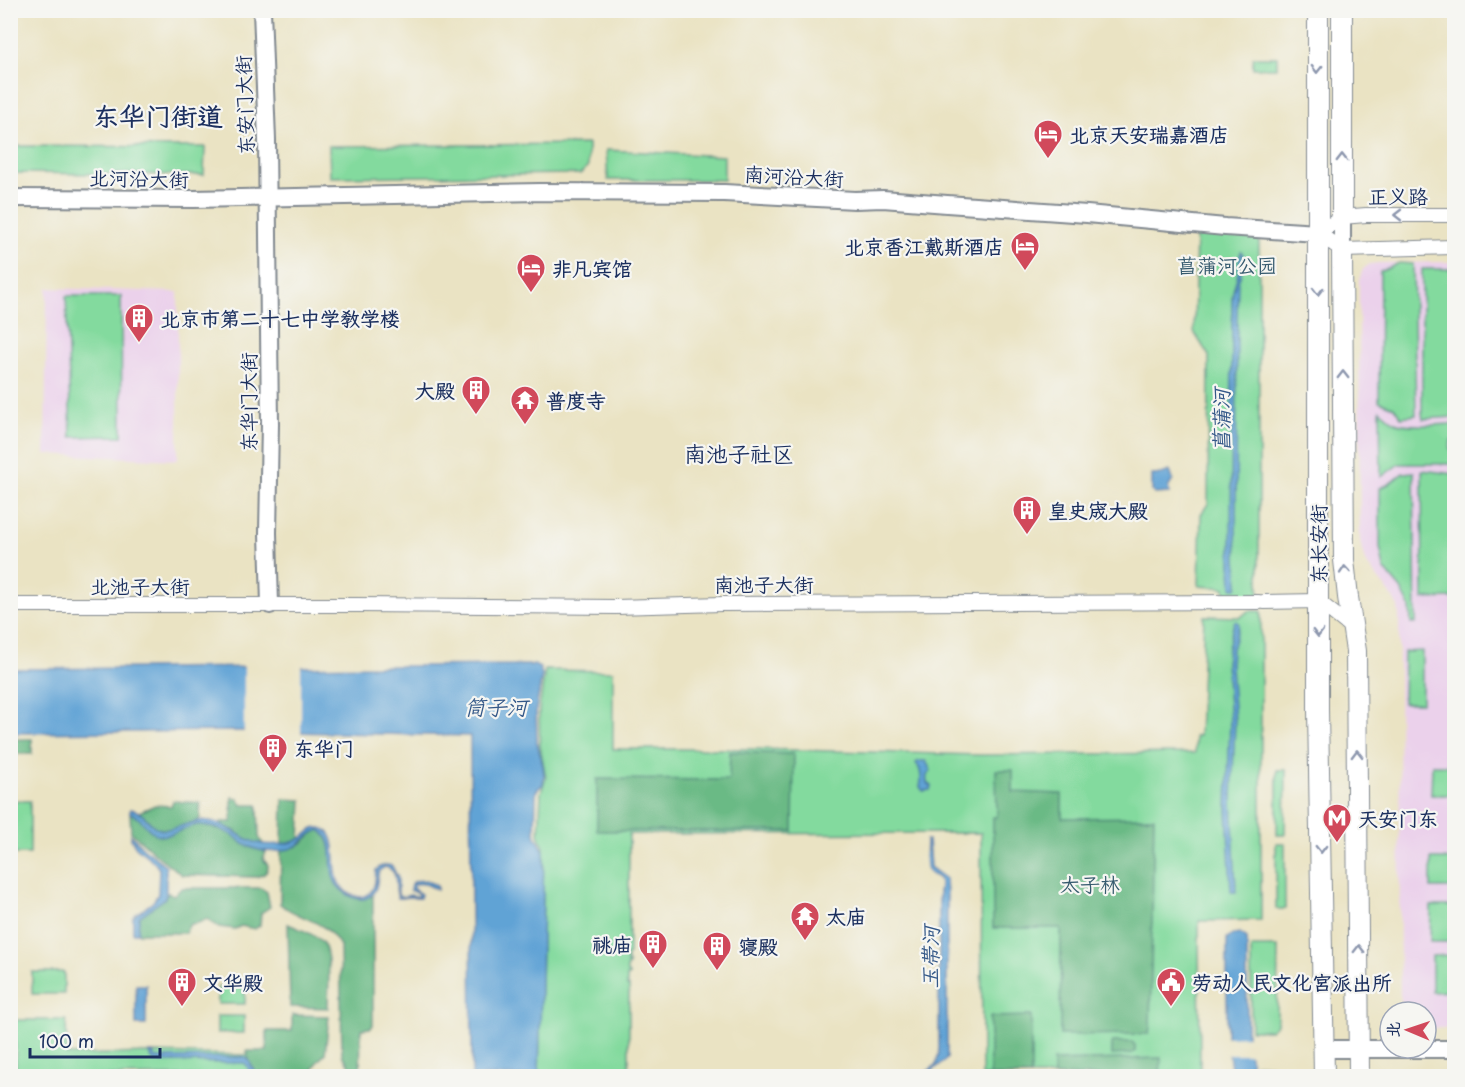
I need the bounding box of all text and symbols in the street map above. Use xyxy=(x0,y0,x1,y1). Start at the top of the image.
street label: 东安门大街 xyxy=(227,55,261,155)
one-way arrow xyxy=(1311,64,1323,73)
district label: 东华门街道 xyxy=(93,96,223,135)
hotel icon: 北京天安瑞嘉酒店 xyxy=(1032,118,1064,160)
place label: 北京天安瑞嘉酒店 xyxy=(1069,119,1229,149)
one-way arrow xyxy=(1336,154,1348,163)
street label: 南河沿大街 xyxy=(743,158,845,194)
street label: 北河沿大街 xyxy=(89,162,189,194)
street label: 正义路 xyxy=(1368,181,1429,211)
one-way arrow xyxy=(1394,209,1403,221)
hotel icon: 北京香江戴斯酒店 xyxy=(1009,230,1041,272)
place label: 北京香江戴斯酒店 xyxy=(844,231,1004,261)
park label: 菖蒲河公园 xyxy=(1177,250,1277,280)
hotel icon: 非凡宾馆 xyxy=(515,252,547,294)
place label: 非凡宾馆 xyxy=(552,253,632,283)
one-way arrow xyxy=(1312,287,1324,296)
building icon: 北京市第二十七中学教学楼 xyxy=(123,302,155,344)
place label: 北京市第二十七中学教学楼 xyxy=(160,303,400,333)
street label: 东华门大街 xyxy=(233,352,263,452)
one-way arrow xyxy=(1337,370,1349,379)
building icon: 大殿 xyxy=(460,374,492,416)
place label: 大殿 xyxy=(415,375,455,405)
temple icon: 普度寺 xyxy=(509,384,541,426)
place label: 普度寺 xyxy=(546,385,606,415)
water label: 菖蒲河 xyxy=(1204,386,1236,452)
district label: 南池子社区 xyxy=(684,436,794,469)
building icon: 皇史宬大殿 xyxy=(1011,494,1043,536)
place label: 皇史宬大殿 xyxy=(1048,495,1148,525)
street label: 东长安街 xyxy=(1303,504,1333,584)
one-way arrow xyxy=(1339,565,1352,574)
street label: 南池子大街 xyxy=(714,569,814,599)
street label: 北池子大街 xyxy=(90,571,190,601)
one-way arrow xyxy=(1312,628,1324,637)
water label: 筒子河 xyxy=(465,690,530,722)
building icon: 东华门 xyxy=(257,732,289,774)
place label: 东华门 xyxy=(294,733,354,763)
one-way arrow xyxy=(1351,750,1364,759)
metro station icon: 天安门东 xyxy=(1321,802,1353,844)
place label: 天安门东 xyxy=(1358,803,1438,833)
one-way arrow xyxy=(1315,844,1327,853)
park label: 太子林 xyxy=(1060,869,1120,899)
temple icon: 太庙 xyxy=(789,900,821,942)
place label: 太庙 xyxy=(826,901,866,931)
water label: 玉带河 xyxy=(912,922,946,989)
building icon: 祧庙 xyxy=(637,928,669,970)
place label: 祧庙 xyxy=(592,929,632,959)
building icon: 寝殿 xyxy=(701,930,733,972)
place label: 寝殿 xyxy=(738,931,778,961)
one-way arrow xyxy=(1353,945,1365,954)
building icon: 文华殿 xyxy=(166,966,198,1008)
public building icon: 劳动人民文化宫派出所 xyxy=(1155,966,1187,1008)
place label: 文华殿 xyxy=(203,967,263,997)
place label: 劳动人民文化宫派出所 xyxy=(1192,967,1392,997)
north arrow xyxy=(1378,1000,1438,1060)
scale bar xyxy=(30,1021,160,1059)
text: 北 xyxy=(1380,1021,1404,1038)
text: 100 m xyxy=(39,1027,94,1054)

